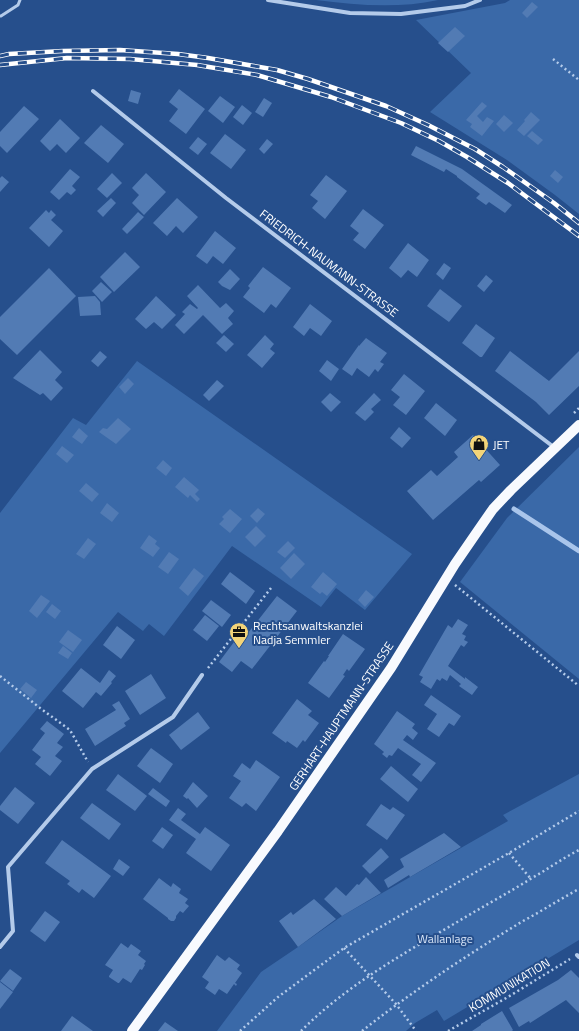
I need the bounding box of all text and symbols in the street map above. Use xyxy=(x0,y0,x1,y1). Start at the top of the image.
street label: FRIEDRICH-NAUMANN-STRASSE xyxy=(256,204,403,322)
shop icon: JET xyxy=(468,433,490,461)
place label: JET xyxy=(493,435,510,454)
place label: Rechtsanwaltskanzlei Nadja Semmler xyxy=(253,616,363,649)
office icon: Rechtsanwaltskanzlei Nadja Semmler xyxy=(228,621,250,649)
street label: GERHART-HAUPTMANN-STRASSE xyxy=(284,637,398,794)
park label: Wallanlage xyxy=(417,929,473,948)
street label: KOMMUNIKATION xyxy=(465,953,553,1017)

